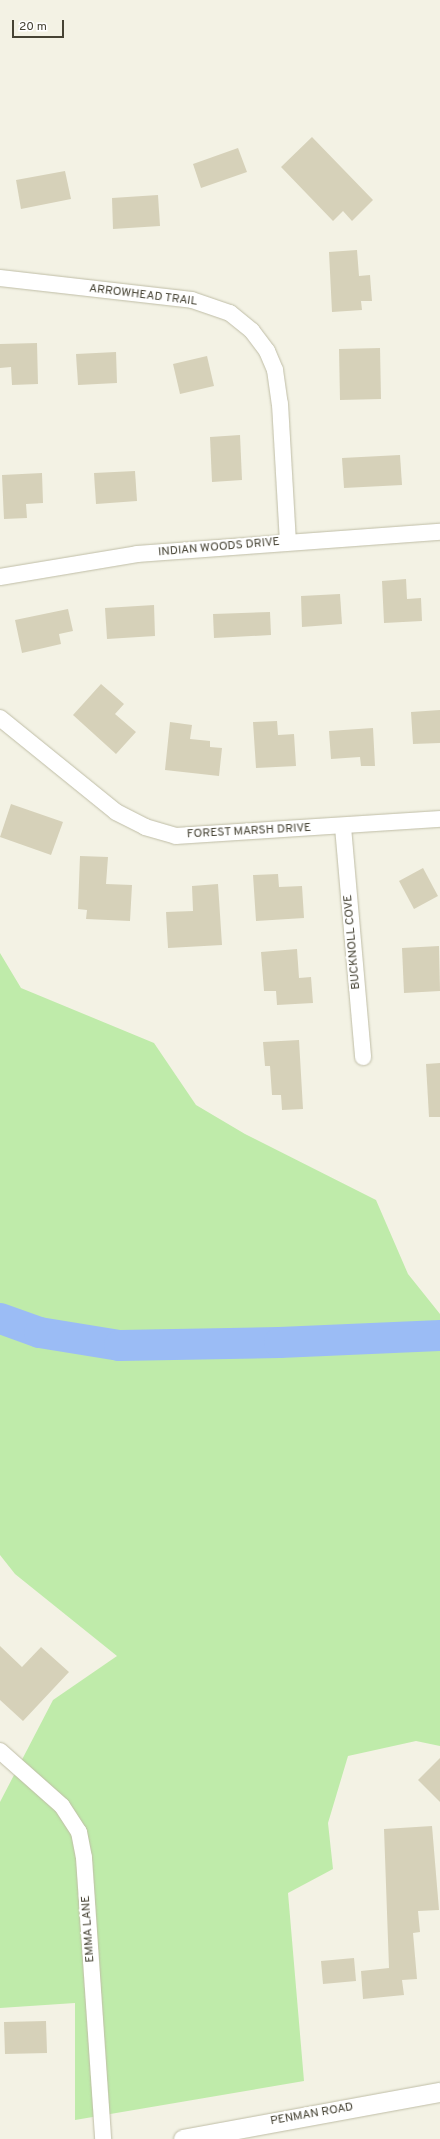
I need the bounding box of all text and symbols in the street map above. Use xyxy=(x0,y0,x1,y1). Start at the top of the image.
scale bar xyxy=(14,12,66,38)
text: 20 m xyxy=(19,19,47,35)
street label: ARROWHEAD TRAIL xyxy=(88,282,198,310)
street label: INDIAN WOODS DRIVE xyxy=(157,535,281,561)
street label: FOREST MARSH DRIVE xyxy=(186,822,312,842)
street label: BUCKNOLL COVE xyxy=(342,894,364,990)
street label: EMMA LANE xyxy=(79,1895,99,1963)
street label: PENMAN ROAD xyxy=(269,2101,355,2129)

